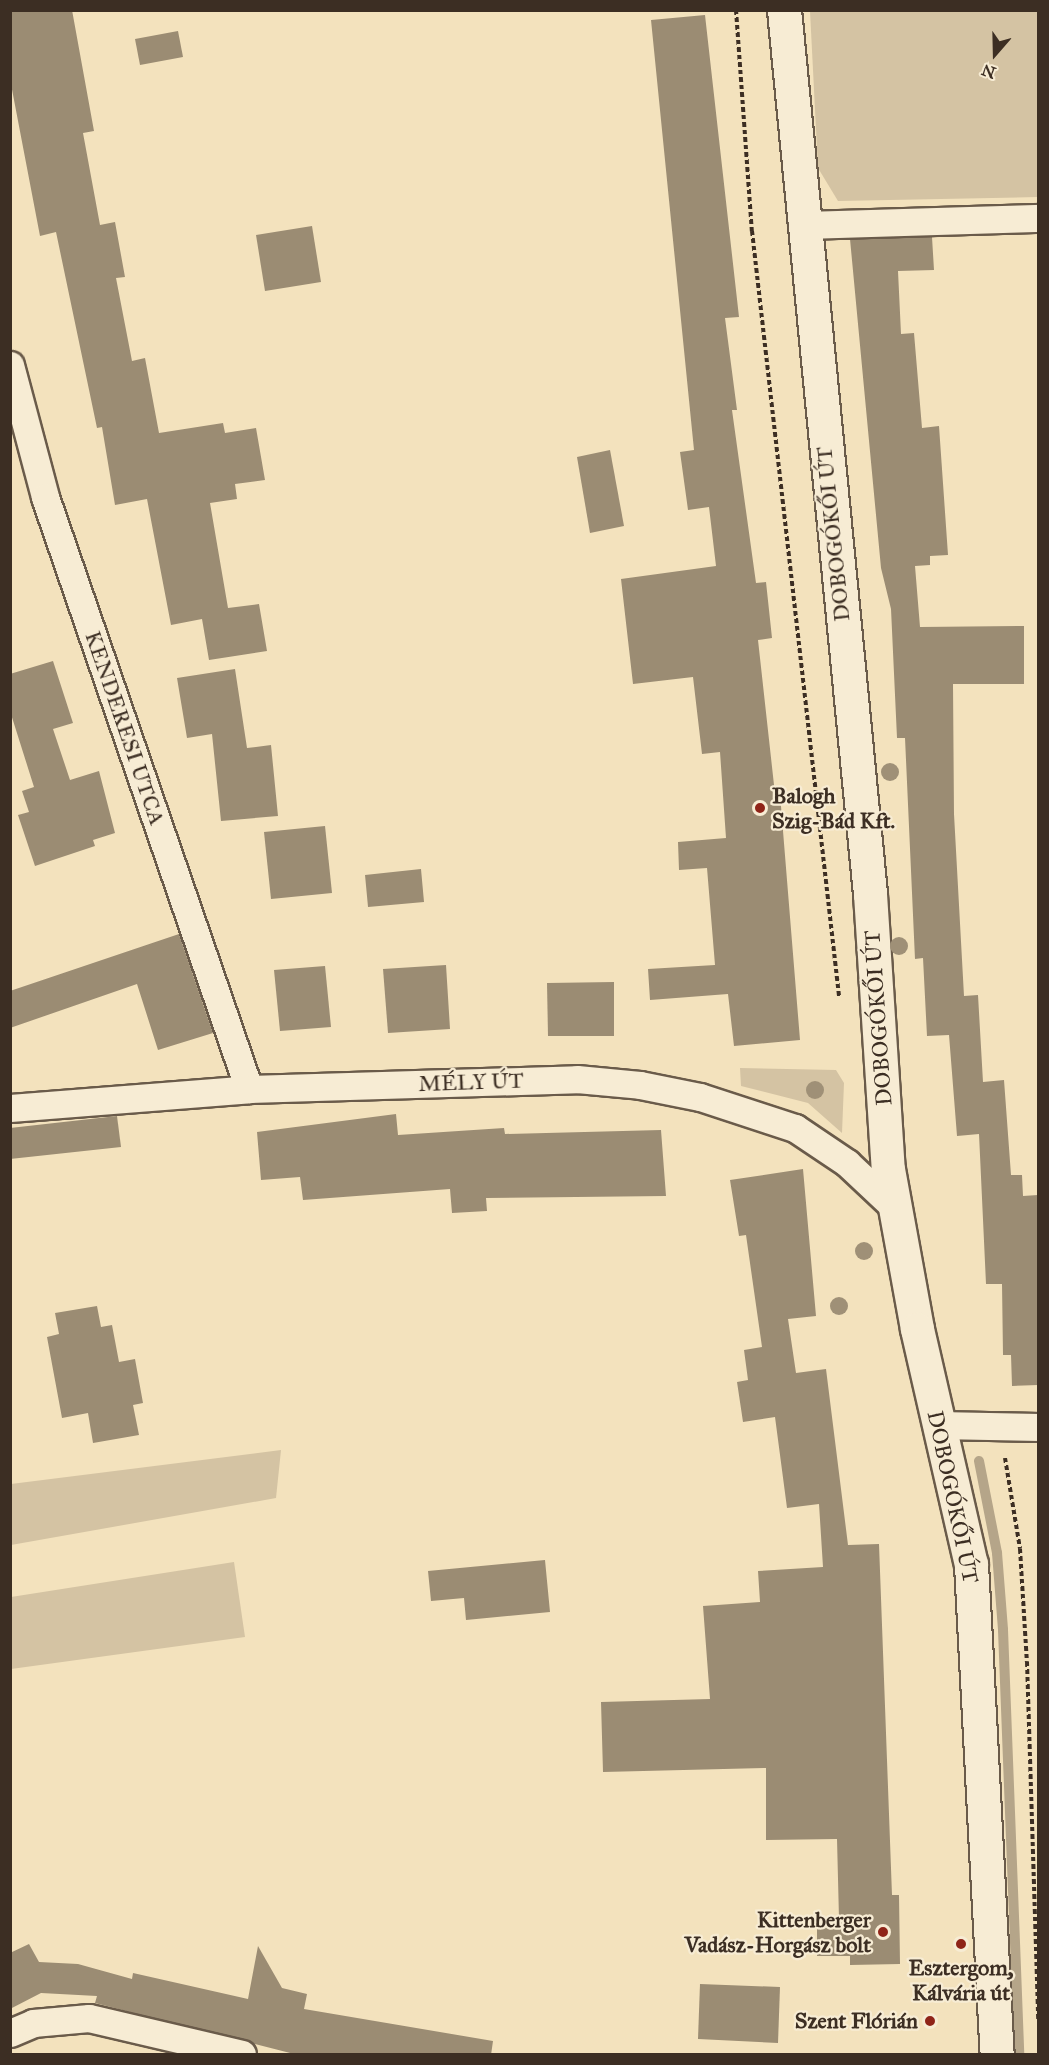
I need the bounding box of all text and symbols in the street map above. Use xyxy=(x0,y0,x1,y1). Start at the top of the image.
north arrow xyxy=(965,24,1025,84)
text: N xyxy=(979,60,998,83)
street label: DOBOGÓKŐI ÚT xyxy=(811,445,855,623)
street label: KENDERESI UTCA xyxy=(79,628,171,828)
place label: Balogh Szig-Bád Kft. xyxy=(772,782,895,834)
marker: Balogh Szig-Bád Kft. xyxy=(753,801,767,815)
street label: DOBOGÓKŐI ÚT xyxy=(859,929,897,1107)
street label: MÉLY ÚT xyxy=(418,1067,524,1097)
street label: DOBOGÓKŐI ÚT xyxy=(922,1408,984,1586)
place label: Kittenberger Vadász-Horgász bolt xyxy=(684,1906,871,1958)
marker: Kittenberger Vadász-Horgász bolt xyxy=(876,1925,890,1939)
marker: Esztergom, Kálvária út xyxy=(954,1937,968,1951)
place label: Esztergom, Kálvária út xyxy=(909,1954,1013,2006)
place label: Szent Flórián xyxy=(795,2008,918,2034)
marker: Szent Flórián xyxy=(923,2014,937,2028)

